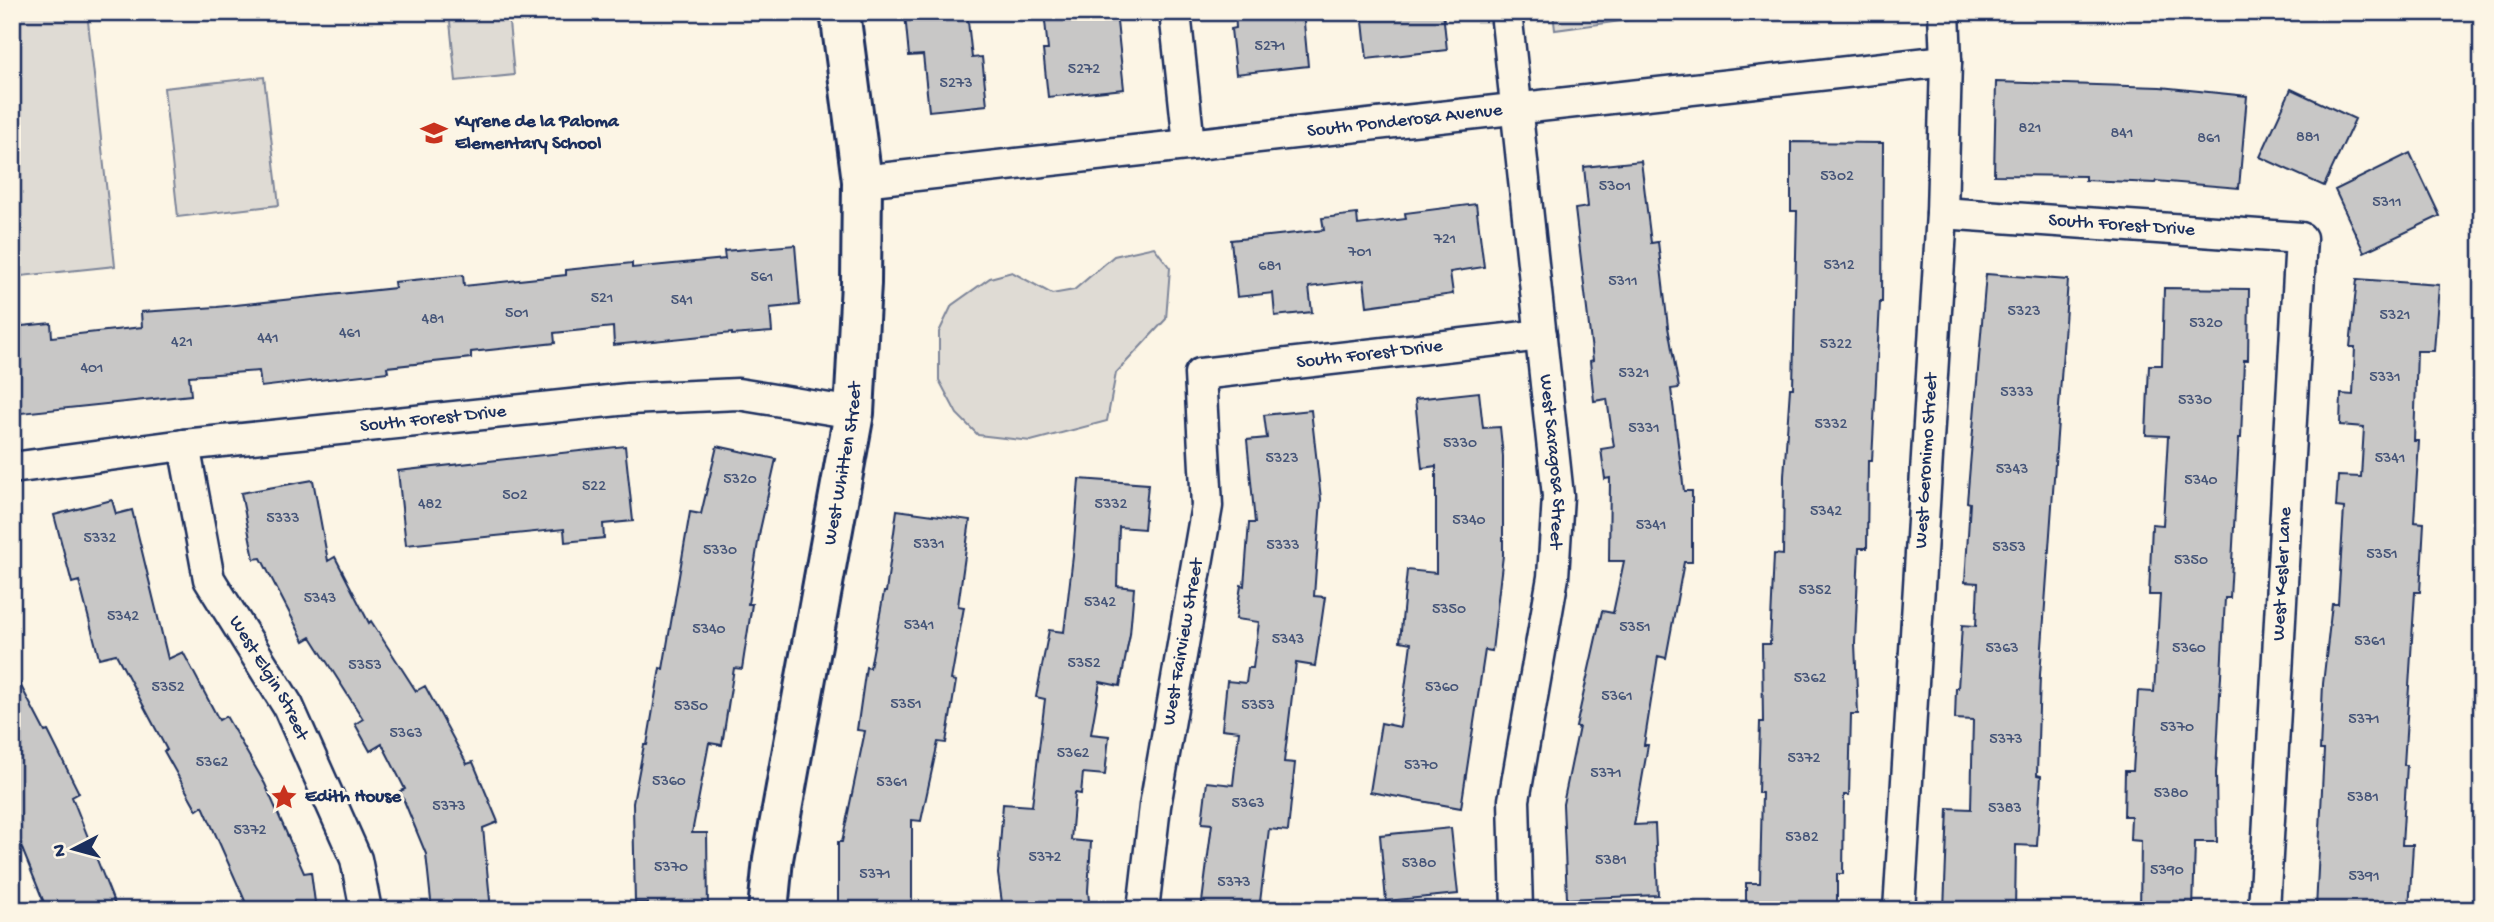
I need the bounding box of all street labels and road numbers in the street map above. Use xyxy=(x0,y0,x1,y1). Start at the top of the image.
street label: South Ponderosa Avenue xyxy=(1306,99,1504,143)
street label: South Forest Drive xyxy=(2047,209,2196,242)
street label: South Forest Drive xyxy=(1295,335,1444,374)
street label: West Geronimo Street xyxy=(1910,370,1944,549)
street label: West Saragosa Street xyxy=(1533,373,1570,552)
street label: West Whitten Street xyxy=(819,379,867,547)
street label: South Forest Drive xyxy=(359,400,508,438)
street label: West Kesler Lane xyxy=(2268,506,2298,642)
street label: West Fairview Street xyxy=(1158,555,1210,727)
street label: West Elgin Street xyxy=(223,612,314,746)

